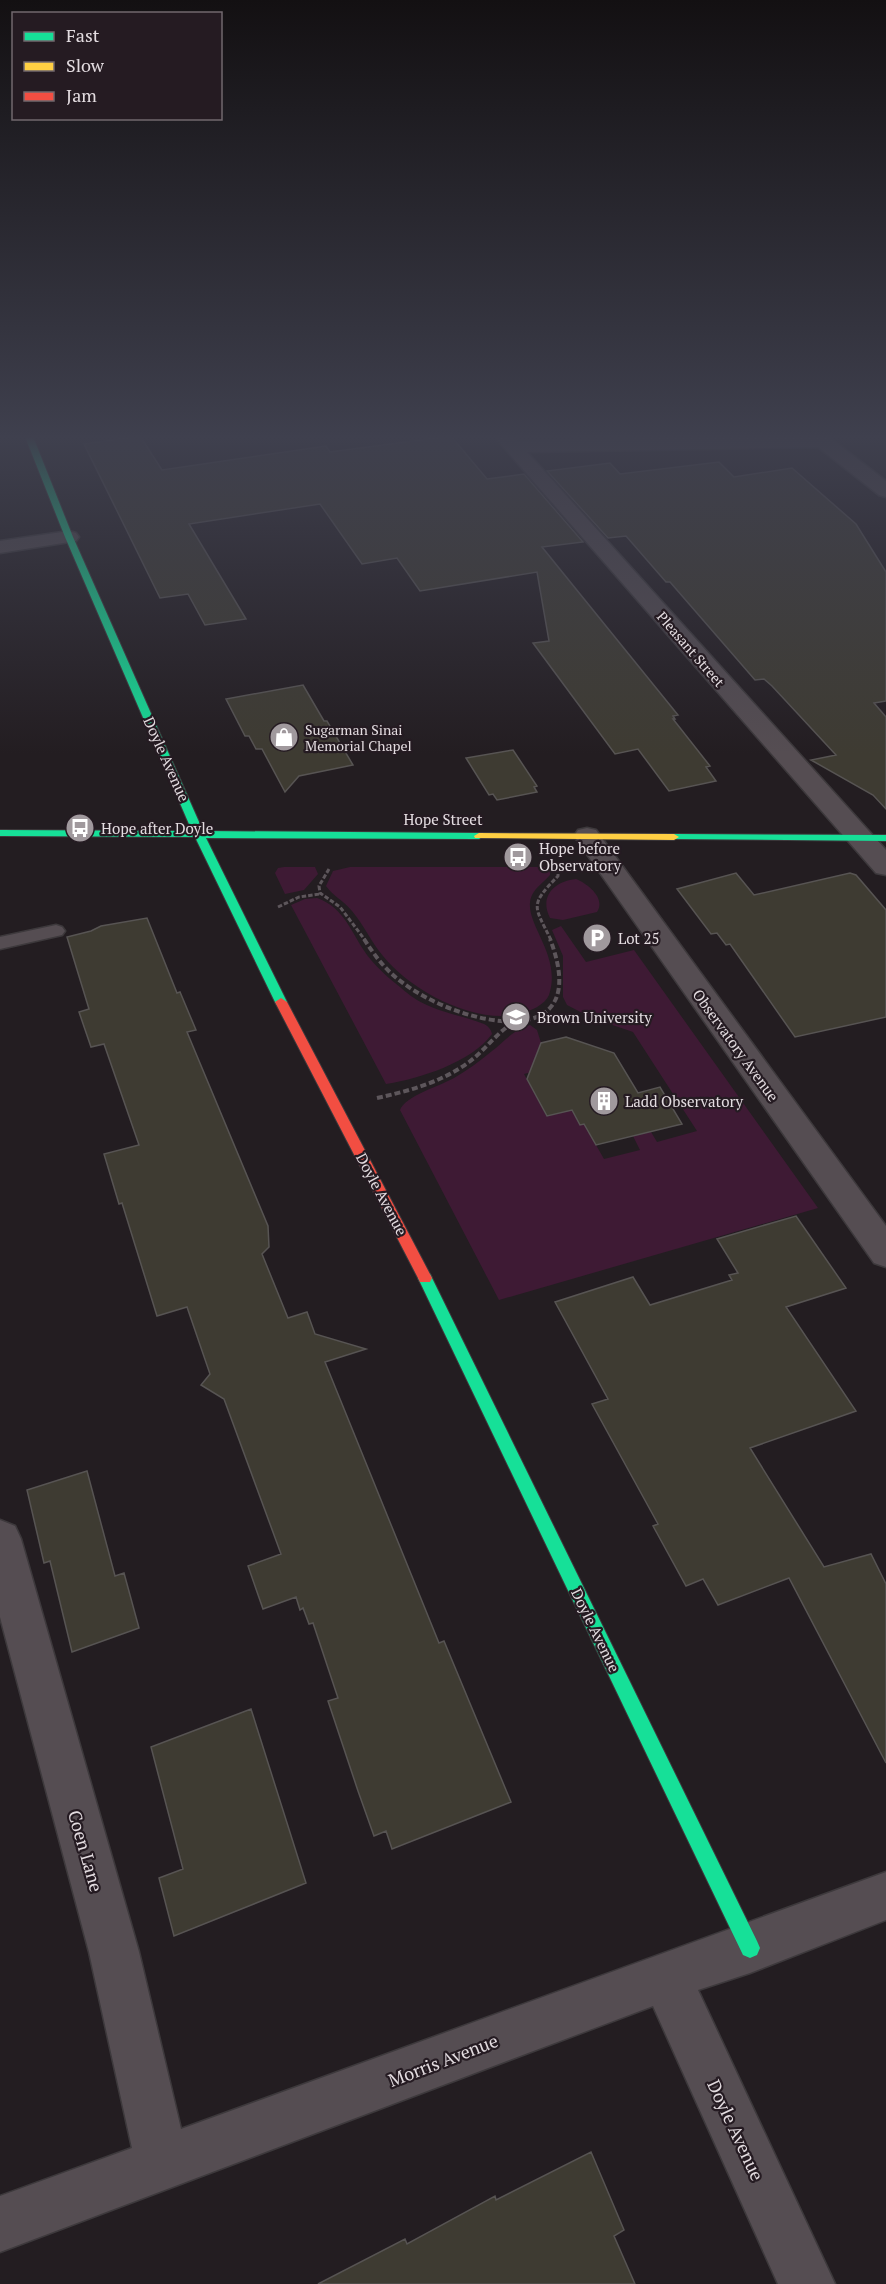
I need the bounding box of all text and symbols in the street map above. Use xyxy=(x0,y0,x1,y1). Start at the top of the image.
legend xyxy=(12,12,222,120)
text: Fast xyxy=(66,23,100,47)
text: Slow xyxy=(66,53,105,77)
text: Jam xyxy=(66,83,97,107)
street label: Pleasant Street xyxy=(653,607,730,691)
street label: Doyle Avenue xyxy=(139,713,195,805)
place label: Sugarman Sinai Memorial Chapel xyxy=(305,720,412,755)
shop icon: Sugarman Sinai Memorial Chapel xyxy=(268,721,300,753)
street label: Hope Street xyxy=(404,809,483,829)
bus stop icon: Hope after Doyle xyxy=(64,812,96,844)
place label: Hope after Doyle xyxy=(101,818,213,838)
place label: Hope before Observatory xyxy=(539,838,621,875)
bus stop icon: Hope before Observatory xyxy=(502,841,534,873)
parking icon: Lot 25 xyxy=(581,922,613,954)
place label: Lot 25 xyxy=(618,928,660,948)
street label: Observatory Avenue xyxy=(688,985,784,1105)
school or university icon: Brown University xyxy=(500,1001,532,1033)
place label: Brown University xyxy=(537,1007,652,1027)
building icon: Ladd Observatory xyxy=(588,1085,620,1117)
place label: Ladd Observatory xyxy=(625,1091,743,1111)
street label: Doyle Avenue xyxy=(352,1149,412,1239)
street label: Doyle Avenue xyxy=(567,1585,625,1675)
street label: Coen Lane xyxy=(63,1807,109,1895)
street label: Morris Avenue xyxy=(385,2028,501,2092)
street label: Doyle Avenue xyxy=(702,2076,770,2184)

